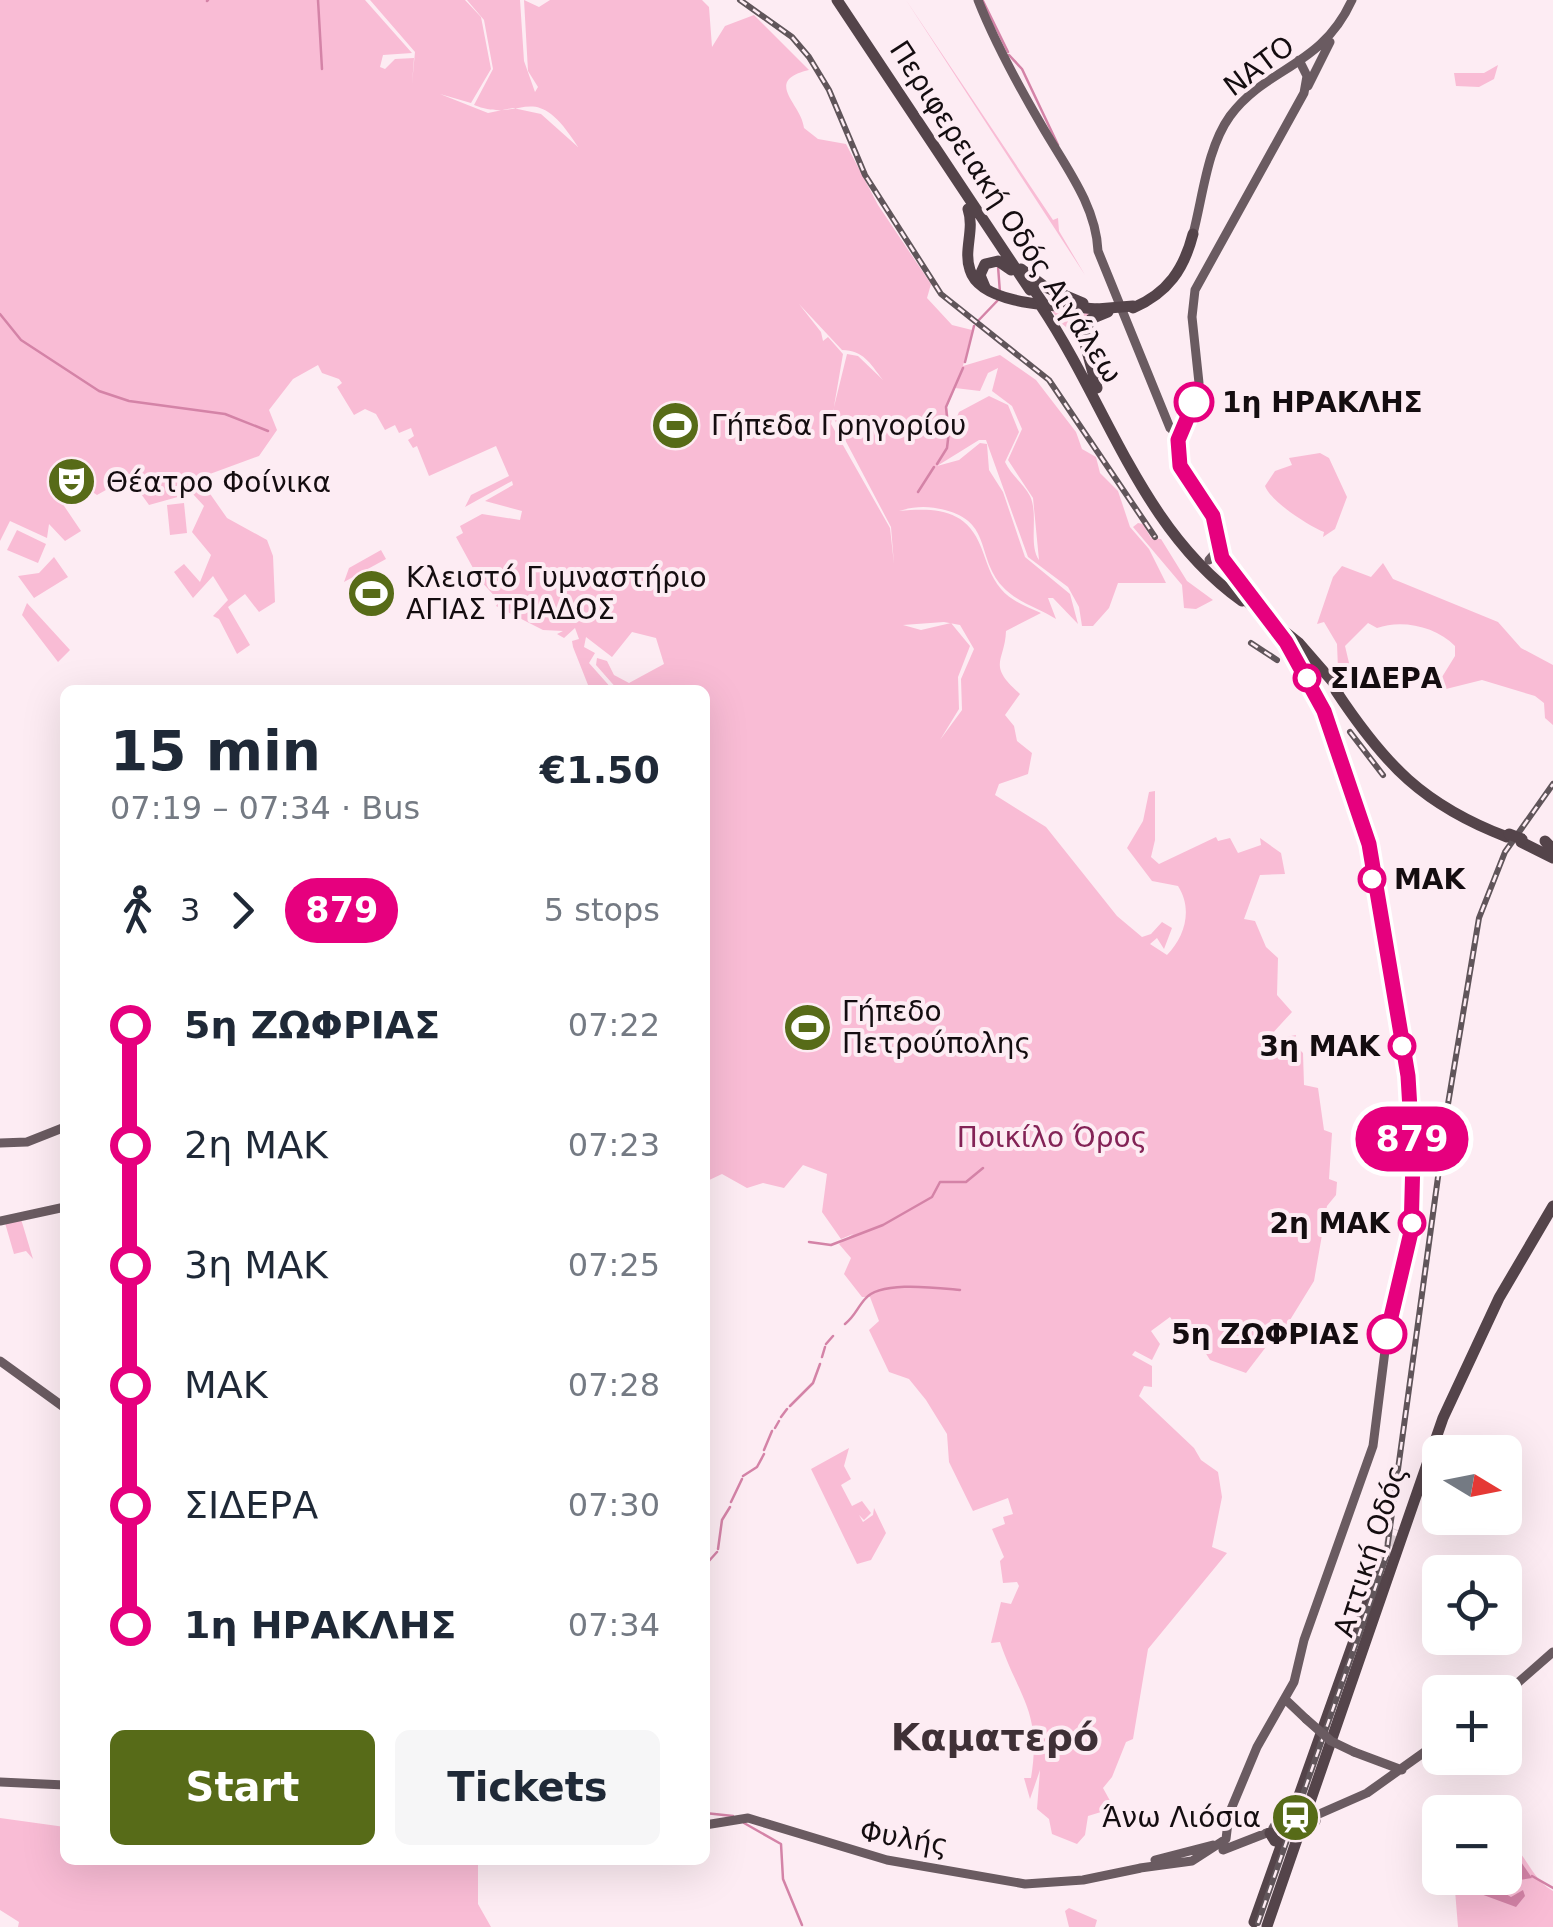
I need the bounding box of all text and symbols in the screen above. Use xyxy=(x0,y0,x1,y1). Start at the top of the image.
street label: ΝΑΤΟ xyxy=(1217,29,1301,103)
street label: Περιφερειακή Οδός Αιγάλεω xyxy=(883,35,1129,389)
marker: 1η ΗΡΑΚΛΗΣ xyxy=(1175,383,1213,421)
place label: 1η ΗΡΑΚΛΗΣ xyxy=(1222,386,1423,419)
sports icon: Γήπεδα Γρηγορίου xyxy=(650,399,702,451)
place label: Γήπεδα Γρηγορίου xyxy=(711,409,966,442)
theatre icon: Θέατρο Φοίνικα xyxy=(45,456,97,508)
place label: Θέατρο Φοίνικα xyxy=(106,466,331,499)
place label: Κλειστό Γυμναστήριο ΑΓΙΑΣ ΤΡΙΑΔΟΣ xyxy=(406,561,707,626)
sports icon: Κλειστό Γυμναστήριο ΑΓΙΑΣ ΤΡΙΑΔΟΣ xyxy=(345,567,397,619)
place label: ΣΙΔΕΡΑ xyxy=(1330,662,1443,695)
marker: ΣΙΔΕΡΑ xyxy=(1294,665,1320,691)
text: 15 min xyxy=(110,719,321,783)
text: €1.50 xyxy=(540,748,660,792)
text: 07:19 – 07:34 · Bus xyxy=(110,789,420,827)
place label: MAK xyxy=(1394,863,1467,896)
marker: MAK xyxy=(1359,866,1385,892)
icon: walk xyxy=(110,883,165,938)
icon: forward xyxy=(215,883,270,938)
text: 879 xyxy=(305,890,378,930)
text: 3 xyxy=(180,891,200,929)
text: 5 stops xyxy=(544,891,660,929)
place label: Γήπεδο Πετρούπολης xyxy=(842,995,1031,1060)
sports icon: Γήπεδο Πετρούπολης xyxy=(781,1001,833,1053)
text: 5η ΖΩΦΡΙΑΣ xyxy=(184,1003,440,1047)
text: 07:22 xyxy=(568,1006,660,1044)
place label: 3η ΜΑΚ xyxy=(1260,1030,1381,1063)
marker: 3η ΜΑΚ xyxy=(1389,1033,1415,1059)
line badge: 879 xyxy=(1354,1106,1470,1172)
text: 879 xyxy=(1375,1119,1449,1159)
park label: Ποικίλο Όρος xyxy=(957,1121,1147,1154)
text: 2η ΜΑΚ xyxy=(184,1123,328,1167)
text: 07:23 xyxy=(568,1126,660,1164)
place label: 2η ΜΑΚ xyxy=(1270,1207,1391,1240)
marker: 2η ΜΑΚ xyxy=(1399,1210,1425,1236)
text: 3η ΜΑΚ xyxy=(184,1243,328,1287)
text: 07:25 xyxy=(568,1246,660,1284)
marker: 5η ΖΩΦΡΙΑΣ xyxy=(1368,1315,1406,1353)
place label: 5η ΖΩΦΡΙΑΣ xyxy=(1171,1318,1360,1351)
text: MAK xyxy=(184,1363,268,1407)
text: 07:28 xyxy=(568,1366,660,1404)
north arrow xyxy=(1422,1435,1522,1535)
map controls xyxy=(1422,1435,1522,1895)
street label: Αττική Οδός xyxy=(1327,1461,1413,1641)
text: ΣΙΔΕΡΑ xyxy=(184,1483,318,1527)
text: 07:30 xyxy=(568,1486,660,1524)
button: locate xyxy=(1422,1555,1522,1655)
text: 1η ΗΡΑΚΛΗΣ xyxy=(184,1603,456,1647)
text: 07:34 xyxy=(568,1606,660,1644)
button: + xyxy=(1422,1675,1522,1775)
district label: Καματερό xyxy=(891,1715,1099,1759)
button: Start xyxy=(110,1730,375,1845)
button: Tickets xyxy=(395,1730,660,1845)
station icon: Άνω Λιόσια xyxy=(1270,1791,1322,1843)
button: − xyxy=(1422,1795,1522,1895)
place label: Άνω Λιόσια xyxy=(1102,1801,1261,1834)
street label: Φυλής xyxy=(857,1814,951,1862)

